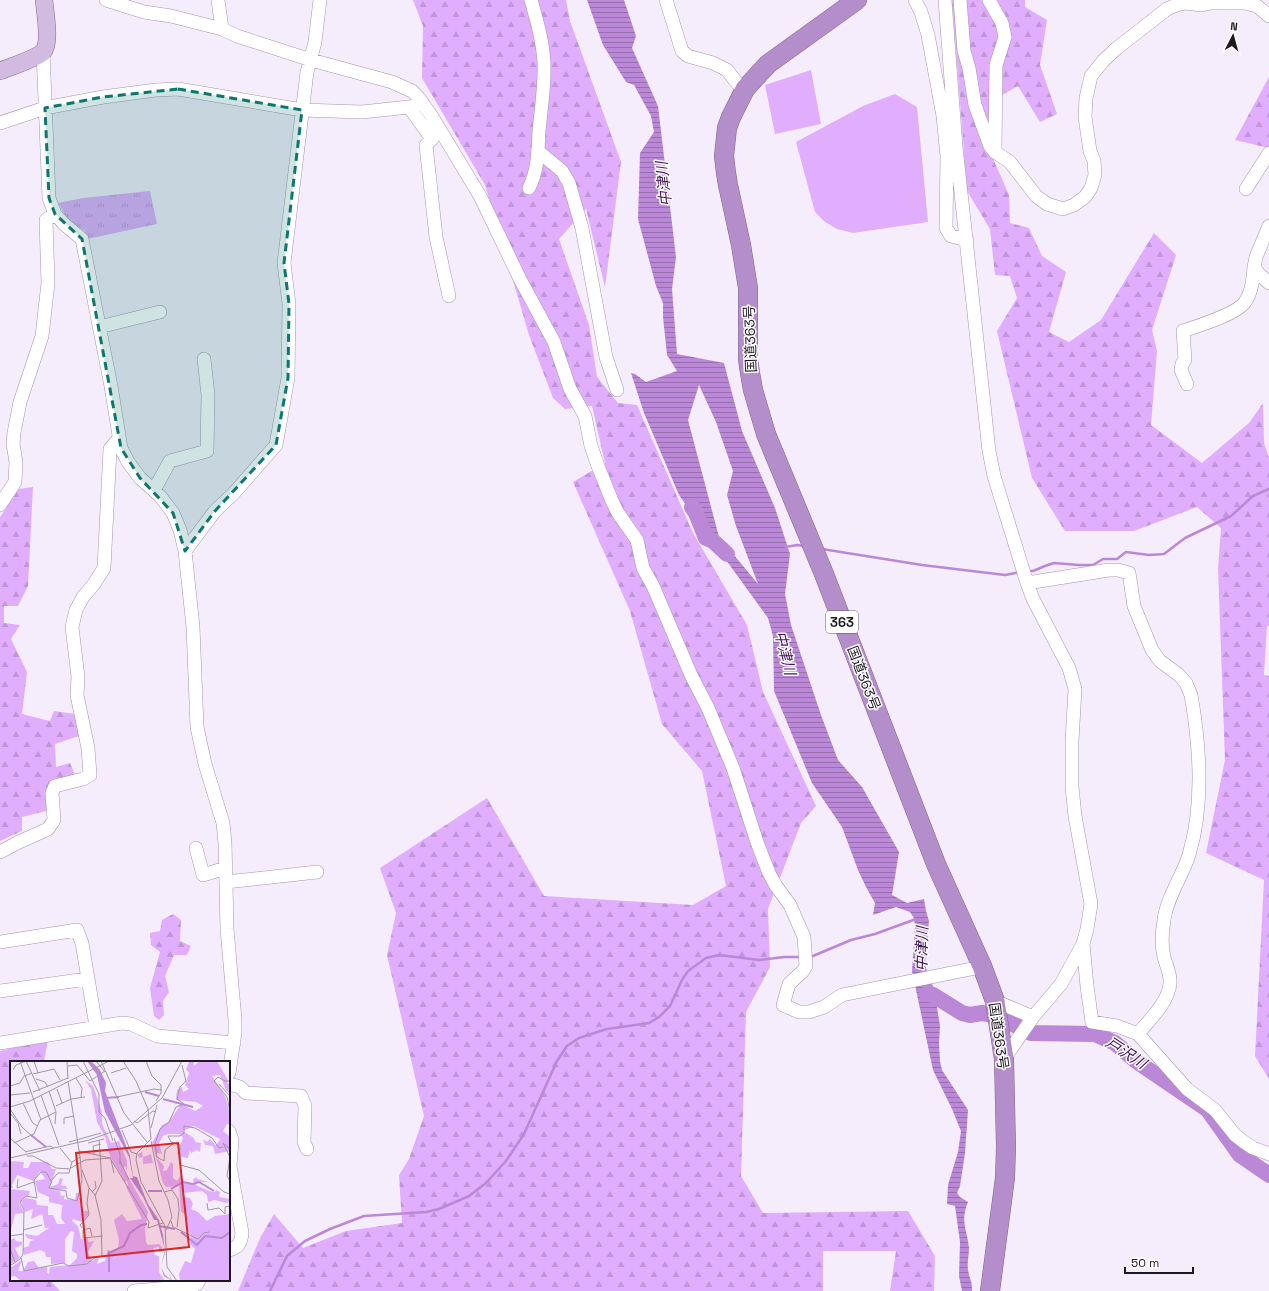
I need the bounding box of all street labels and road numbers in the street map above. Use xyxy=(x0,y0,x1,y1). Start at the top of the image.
street label: 国道363号 xyxy=(740,305,760,373)
road number: 363 xyxy=(826,611,858,633)
street label: 国道363号 xyxy=(844,643,884,713)
street label: 国道363号 xyxy=(985,1001,1013,1071)

